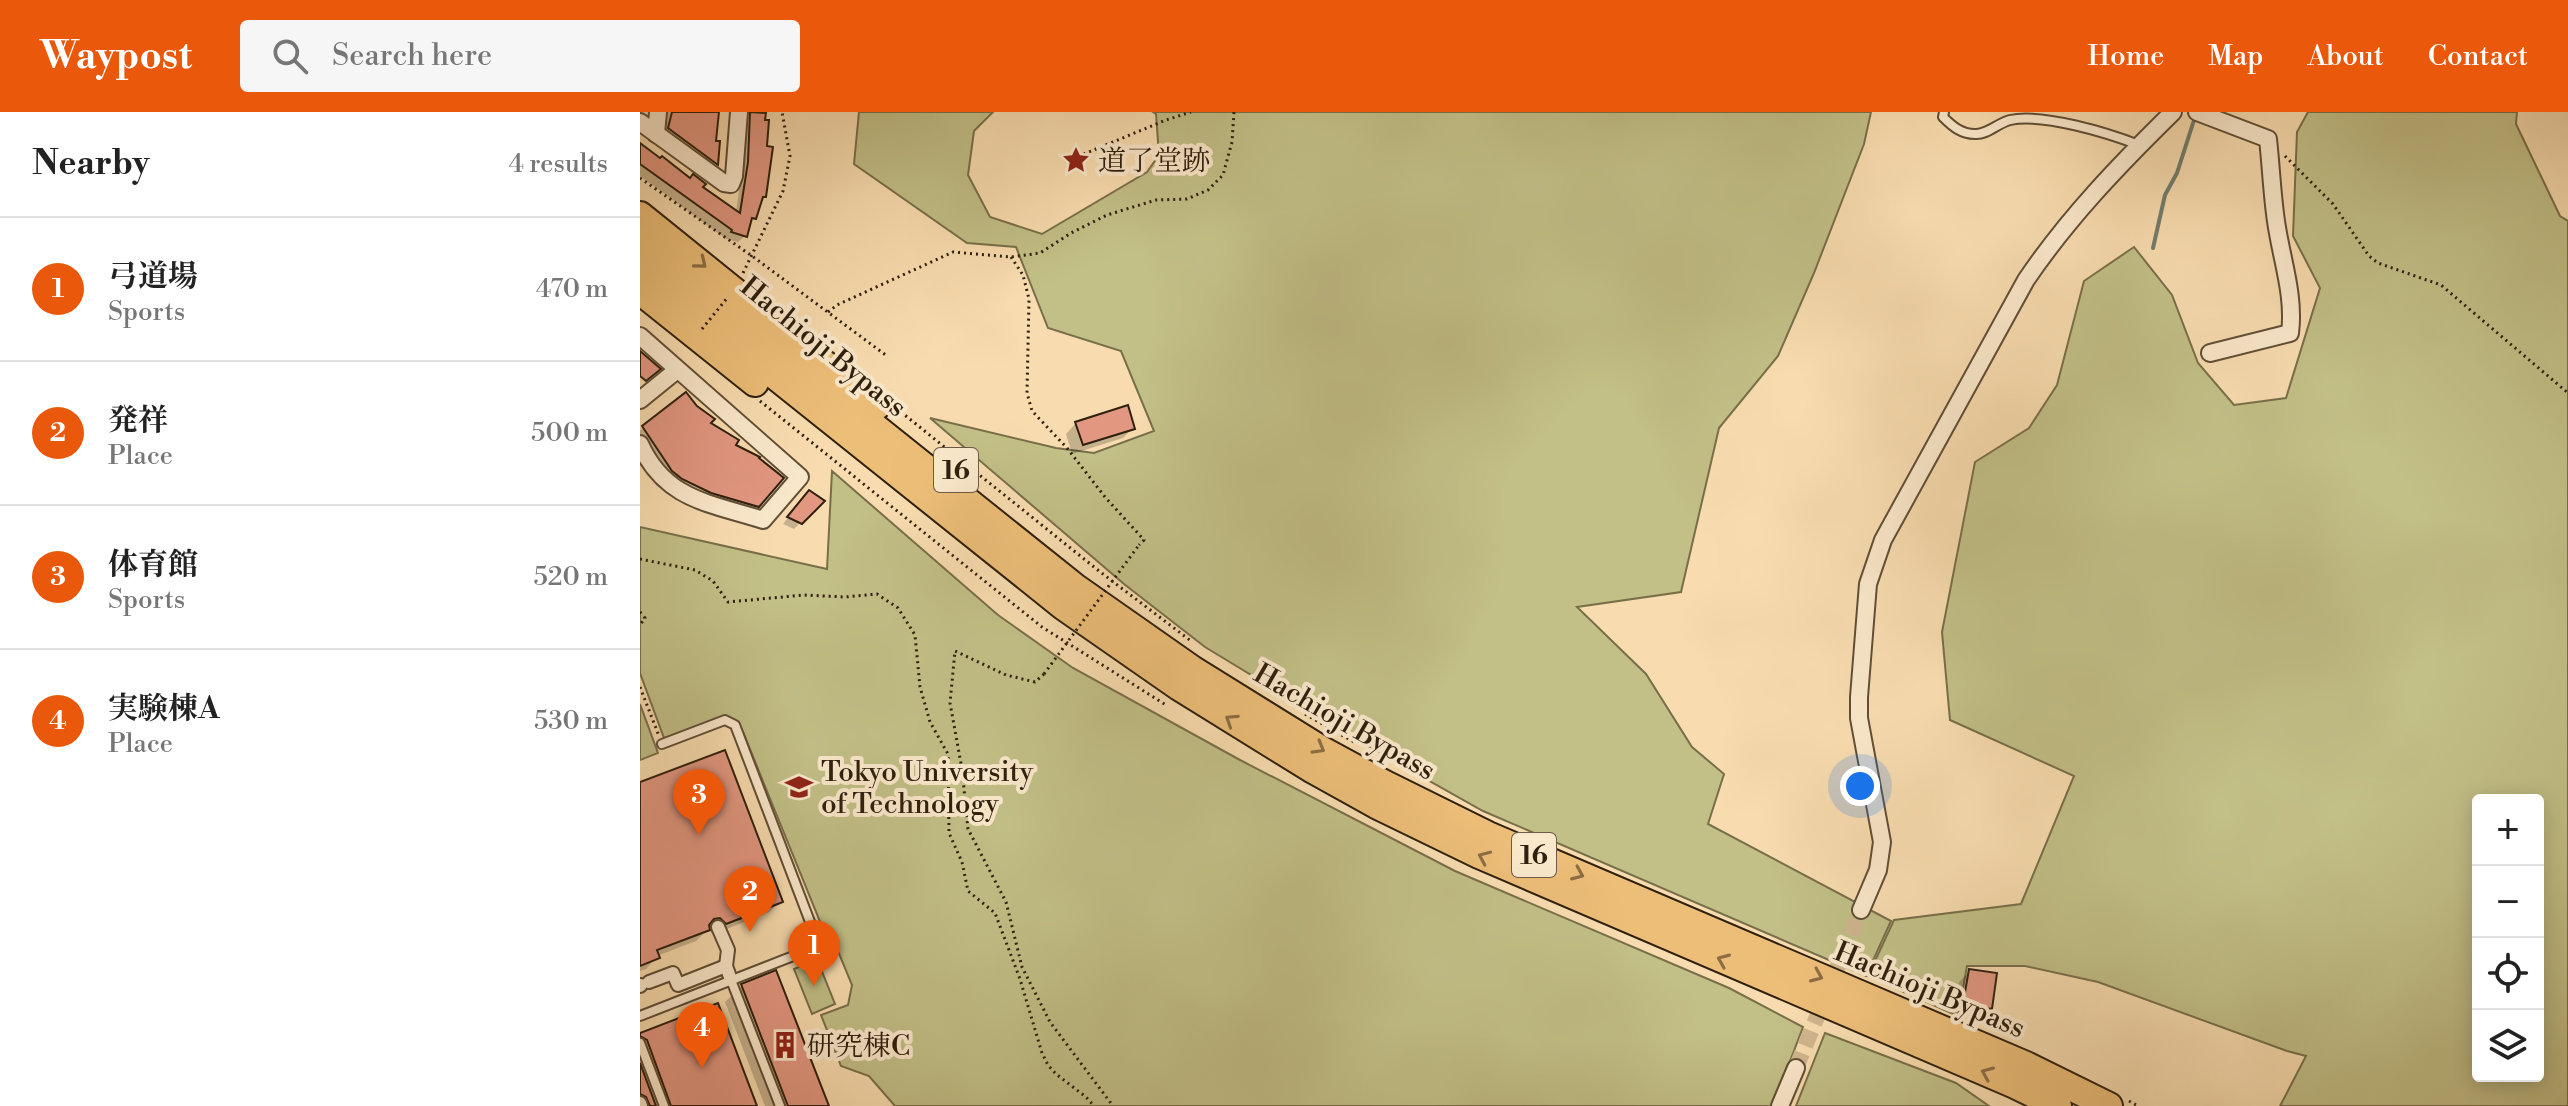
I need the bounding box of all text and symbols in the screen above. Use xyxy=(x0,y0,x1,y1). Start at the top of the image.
search box xyxy=(240,20,800,92)
text: Waypost xyxy=(40,33,192,80)
icon: search xyxy=(268,34,312,78)
text: Search here xyxy=(332,37,492,75)
text: Home xyxy=(2088,39,2164,74)
text: Map xyxy=(2208,39,2263,74)
text: About xyxy=(2307,39,2384,74)
text: Contact xyxy=(2428,39,2528,74)
text: Nearby xyxy=(32,143,150,185)
place label: 道了堂跡 xyxy=(1098,144,1210,179)
place icon: 道了堂跡 xyxy=(1061,145,1091,175)
text: 4 results xyxy=(509,148,608,180)
one-way arrow xyxy=(692,254,707,268)
text: 弓道場 xyxy=(108,258,198,296)
street label: Hachioji Bypass xyxy=(733,269,913,425)
text: 1 xyxy=(52,273,64,305)
text: 470 m xyxy=(536,273,608,305)
text: Sports xyxy=(108,296,185,328)
text: 発祥 xyxy=(108,402,168,440)
text: 2 xyxy=(50,417,66,449)
text: 500 m xyxy=(531,417,608,449)
text: Place xyxy=(108,440,173,472)
road number: 16 xyxy=(934,448,978,492)
text: 体育館 xyxy=(108,546,198,584)
text: 3 xyxy=(50,561,66,593)
text: 520 m xyxy=(533,561,608,593)
text: Sports xyxy=(108,584,185,616)
street label: Hachioji Bypass xyxy=(1247,656,1441,788)
text: 実験棟A xyxy=(108,690,219,728)
text: 4 xyxy=(49,705,67,737)
text: 530 m xyxy=(534,705,608,737)
one-way arrow xyxy=(1225,714,1240,729)
text: Place xyxy=(108,728,173,760)
one-way arrow xyxy=(1310,738,1325,754)
place label: Tokyo University of Technology xyxy=(821,755,1033,822)
your location xyxy=(1840,766,1880,806)
pin: 3 xyxy=(673,769,725,835)
school or university icon: Tokyo University of Technology xyxy=(784,772,814,802)
map controls xyxy=(2472,794,2544,1082)
button: + xyxy=(2472,794,2544,866)
road number: 16 xyxy=(1512,833,1556,877)
one-way arrow xyxy=(1478,851,1492,867)
one-way arrow xyxy=(1570,865,1584,881)
pin: 2 xyxy=(724,866,776,932)
button: − xyxy=(2472,866,2544,938)
pin: 1 xyxy=(788,920,840,986)
street label: Hachioji Bypass xyxy=(1829,934,2030,1046)
button: locate xyxy=(2472,938,2544,1010)
one-way arrow xyxy=(1716,953,1731,969)
one-way arrow xyxy=(1809,967,1823,983)
pin: 4 xyxy=(676,1002,728,1068)
button: layers xyxy=(2472,1010,2544,1082)
place label: 研究棟C xyxy=(807,1029,910,1064)
building icon: 研究棟C xyxy=(770,1030,800,1060)
one-way arrow xyxy=(1981,1067,1996,1083)

